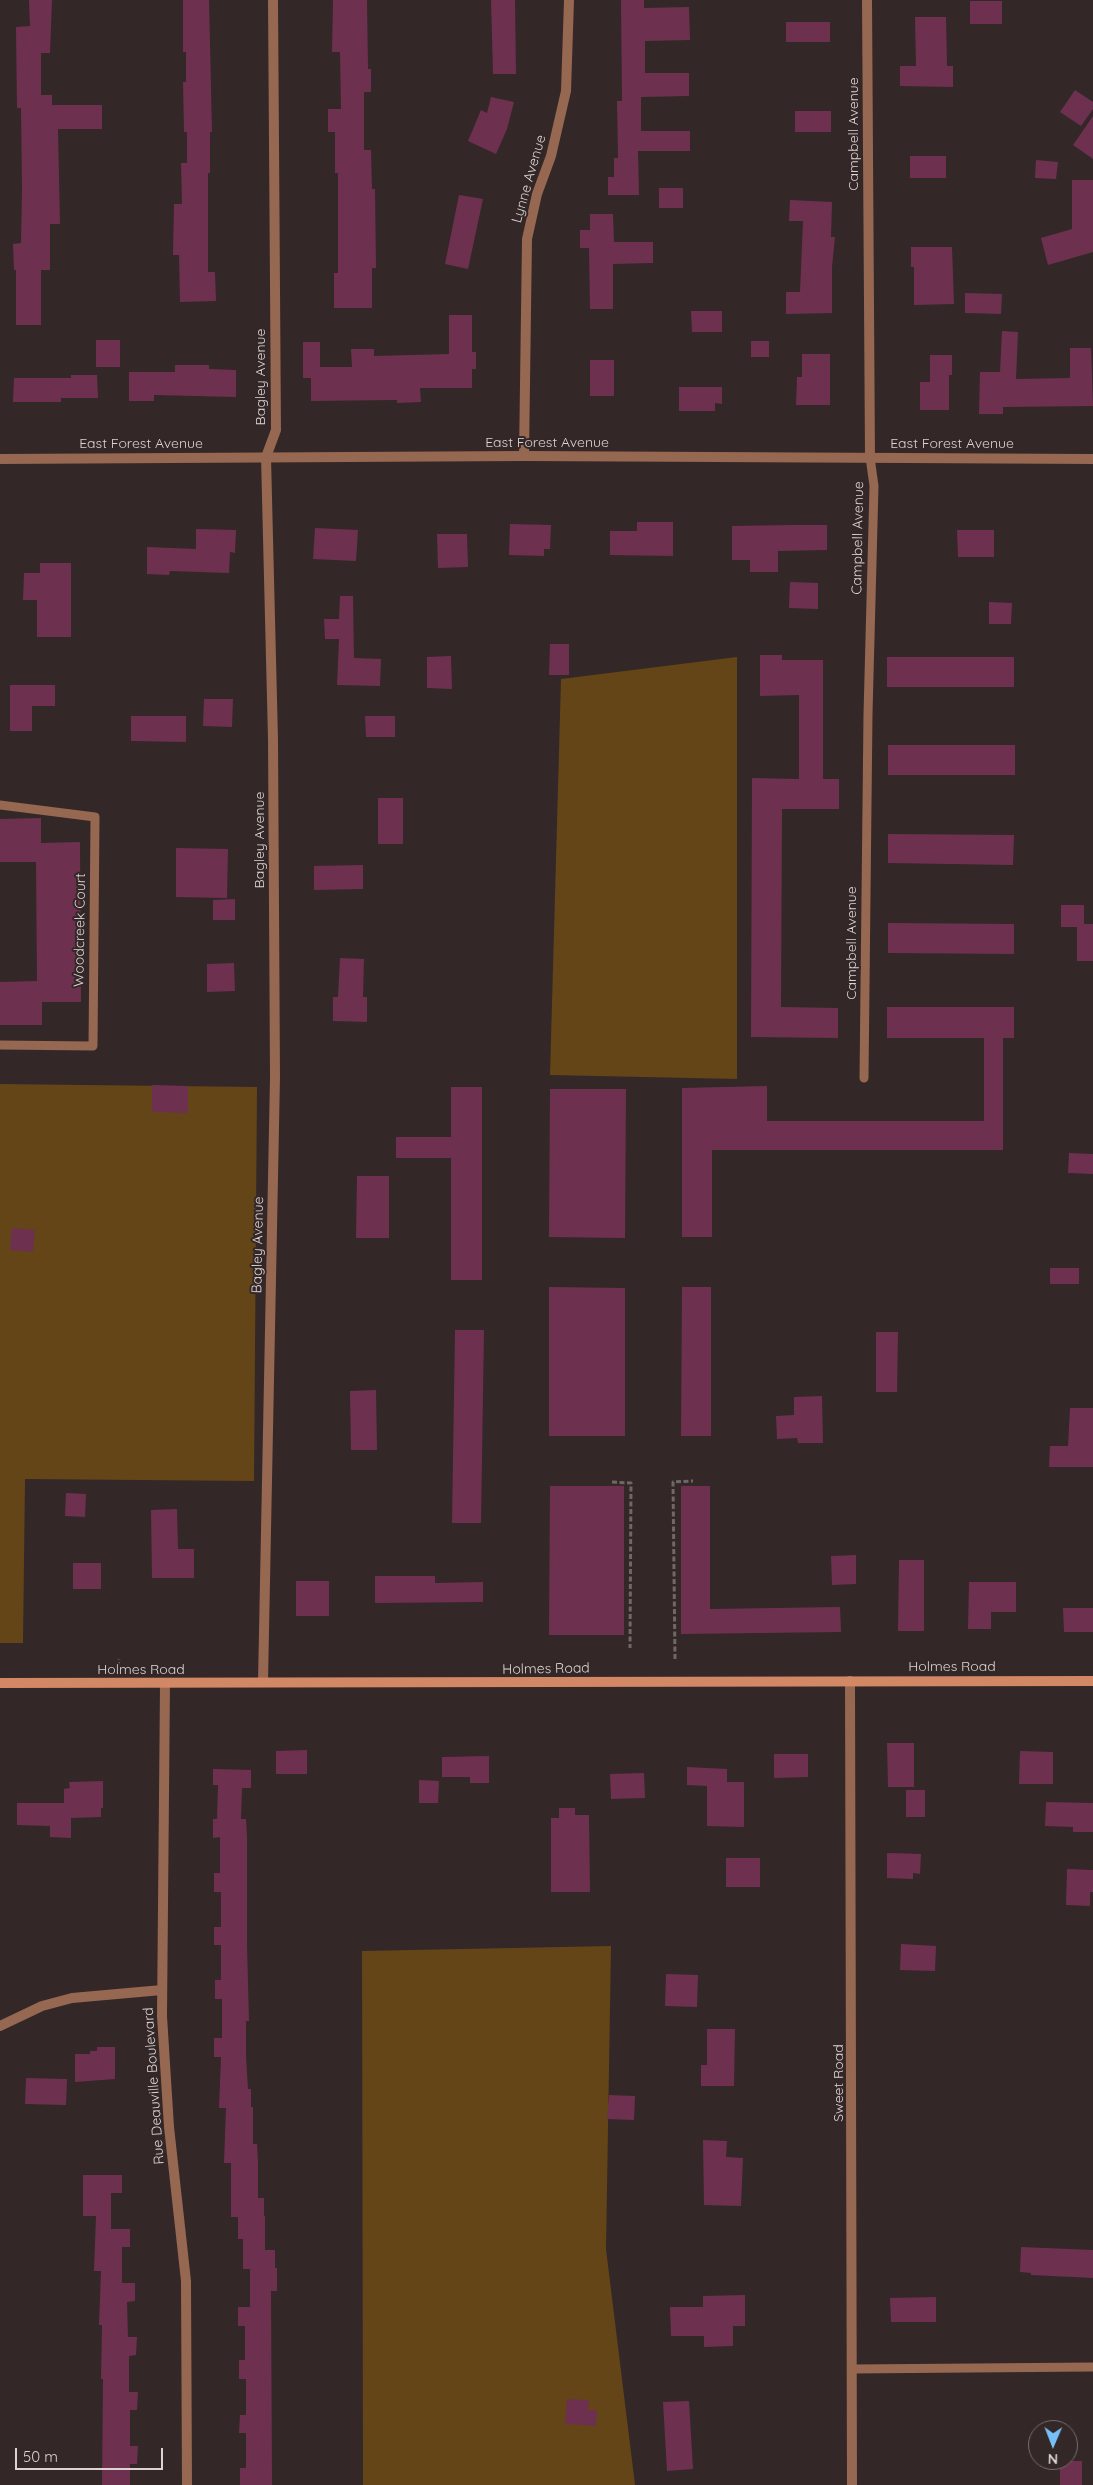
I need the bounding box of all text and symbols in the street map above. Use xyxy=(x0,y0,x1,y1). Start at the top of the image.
street label: Campbell Avenue xyxy=(846,77,862,191)
street label: Lynne Avenue xyxy=(508,133,550,225)
street label: Bagley Avenue xyxy=(253,329,269,425)
street label: East Forest Avenue xyxy=(485,435,609,451)
street label: East Forest Avenue xyxy=(79,436,203,452)
street label: East Forest Avenue xyxy=(890,436,1014,452)
street label: Campbell Avenue xyxy=(849,481,867,595)
street label: Bagley Avenue xyxy=(252,792,268,888)
street label: Woodcreek Court xyxy=(71,873,89,987)
street label: Campbell Avenue xyxy=(844,886,860,1000)
street label: Bagley Avenue xyxy=(249,1196,267,1294)
street label: Holmes Road xyxy=(908,1659,996,1675)
street label: Holmes Road xyxy=(502,1660,590,1678)
street label: Holmes Road xyxy=(97,1662,185,1678)
street label: Rue Deauville Boulevard xyxy=(140,2007,168,2165)
street label: Sweet Road xyxy=(831,2044,847,2122)
north arrow xyxy=(1028,2420,1078,2470)
scale bar xyxy=(18,2438,165,2470)
text: 50 m xyxy=(23,2447,58,2466)
text: N xyxy=(1047,2450,1058,2468)

